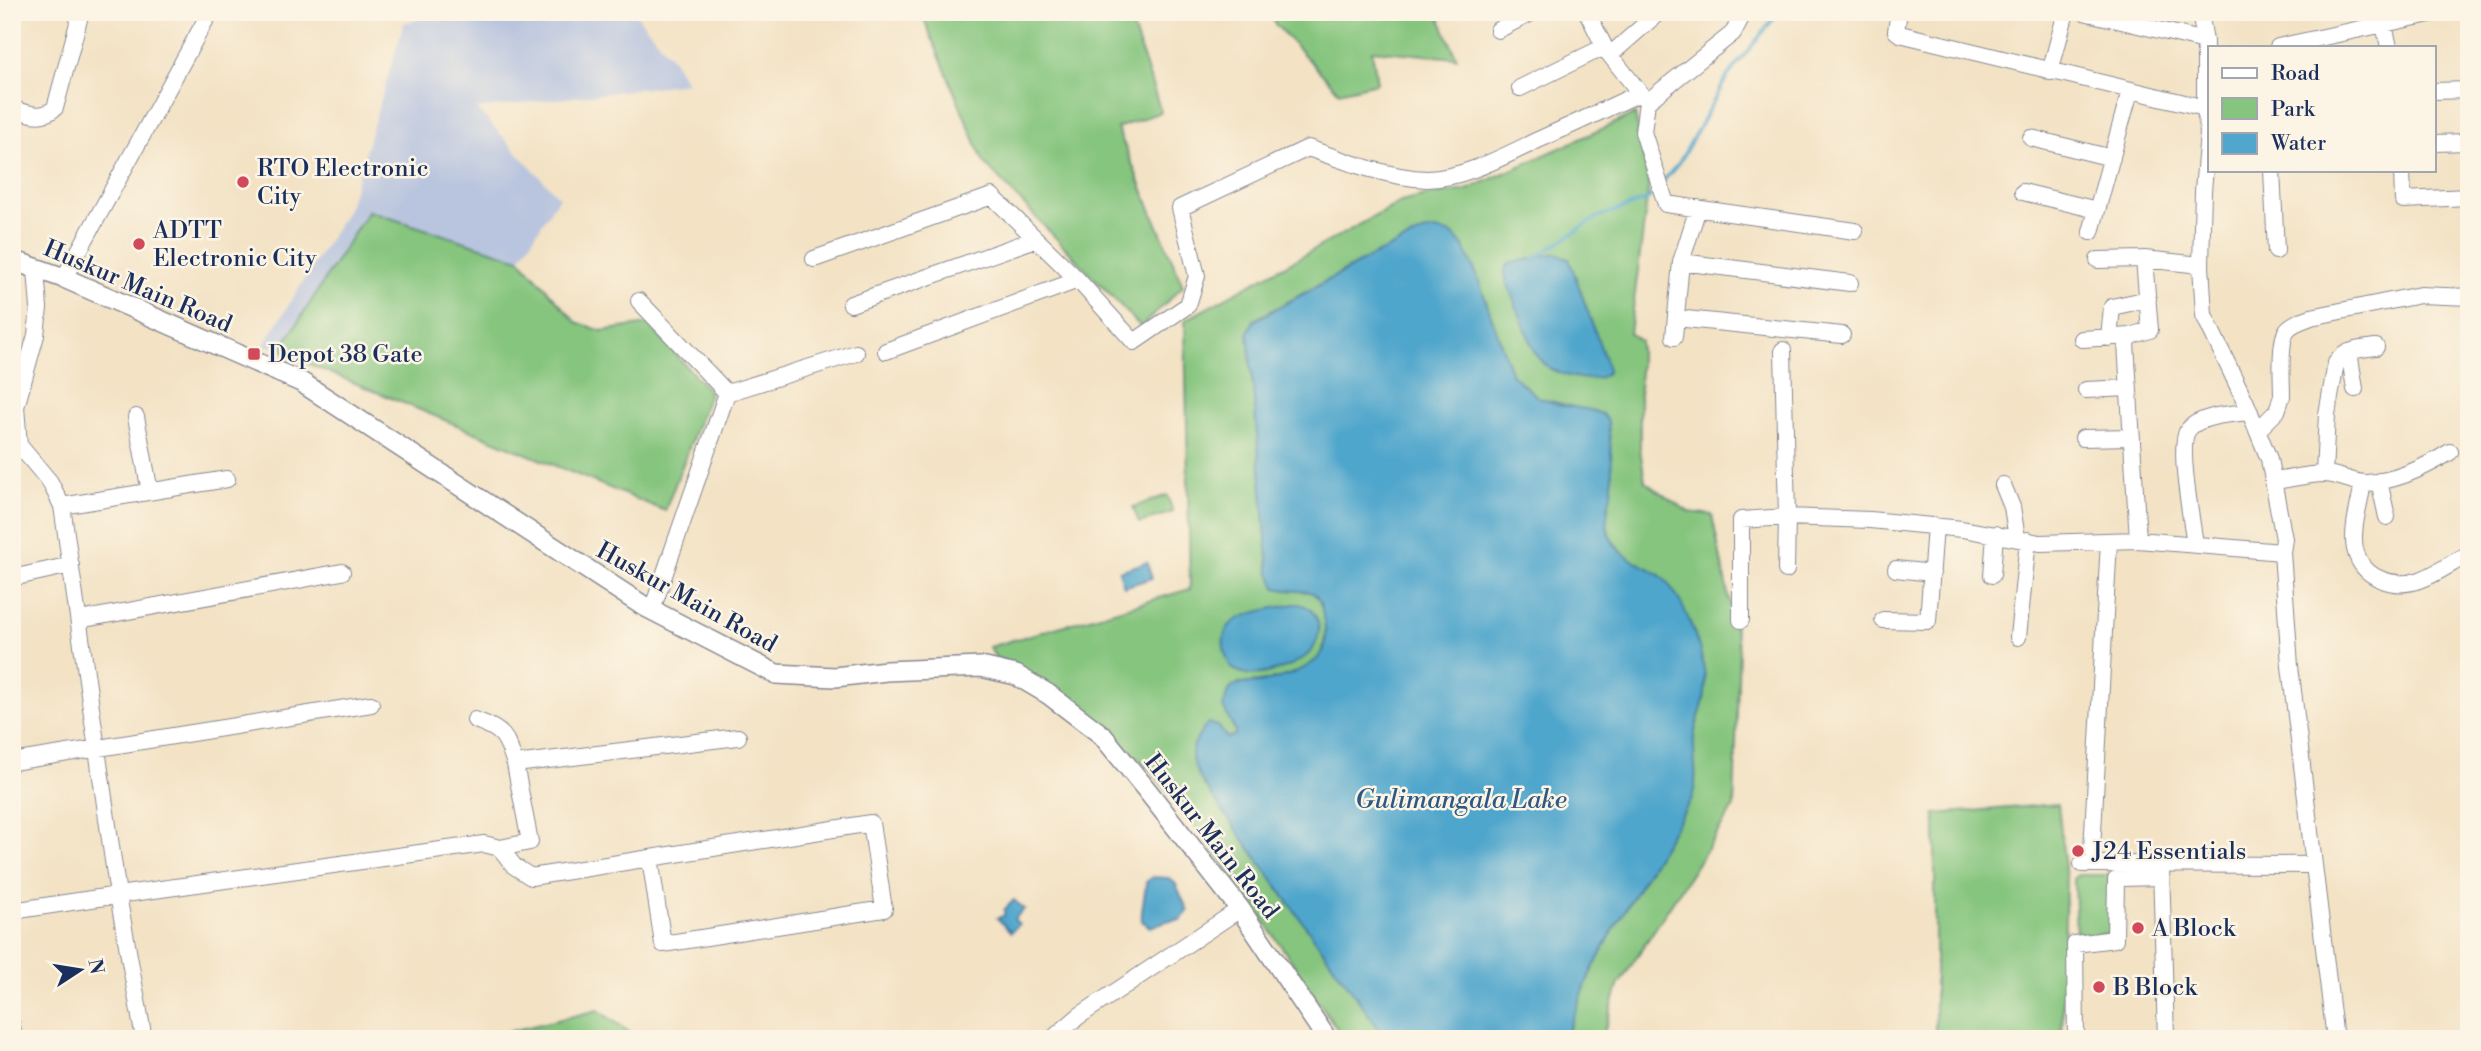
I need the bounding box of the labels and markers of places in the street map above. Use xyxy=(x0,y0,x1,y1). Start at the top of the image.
place label: RTO Electronic City xyxy=(257,154,429,212)
marker: RTO Electronic City xyxy=(235,174,251,190)
place label: ADTT Electronic City xyxy=(152,216,317,274)
marker: ADTT Electronic City xyxy=(131,236,147,252)
place label: Depot 38 Gate xyxy=(268,340,423,370)
marker: Depot 38 Gate xyxy=(246,346,262,362)
place label: J24 Essentials xyxy=(2091,837,2246,867)
marker: J24 Essentials xyxy=(2070,843,2086,859)
place label: A Block xyxy=(2151,914,2237,944)
marker: A Block xyxy=(2130,920,2146,936)
place label: B Block xyxy=(2112,973,2198,1003)
marker: B Block xyxy=(2091,979,2107,995)

